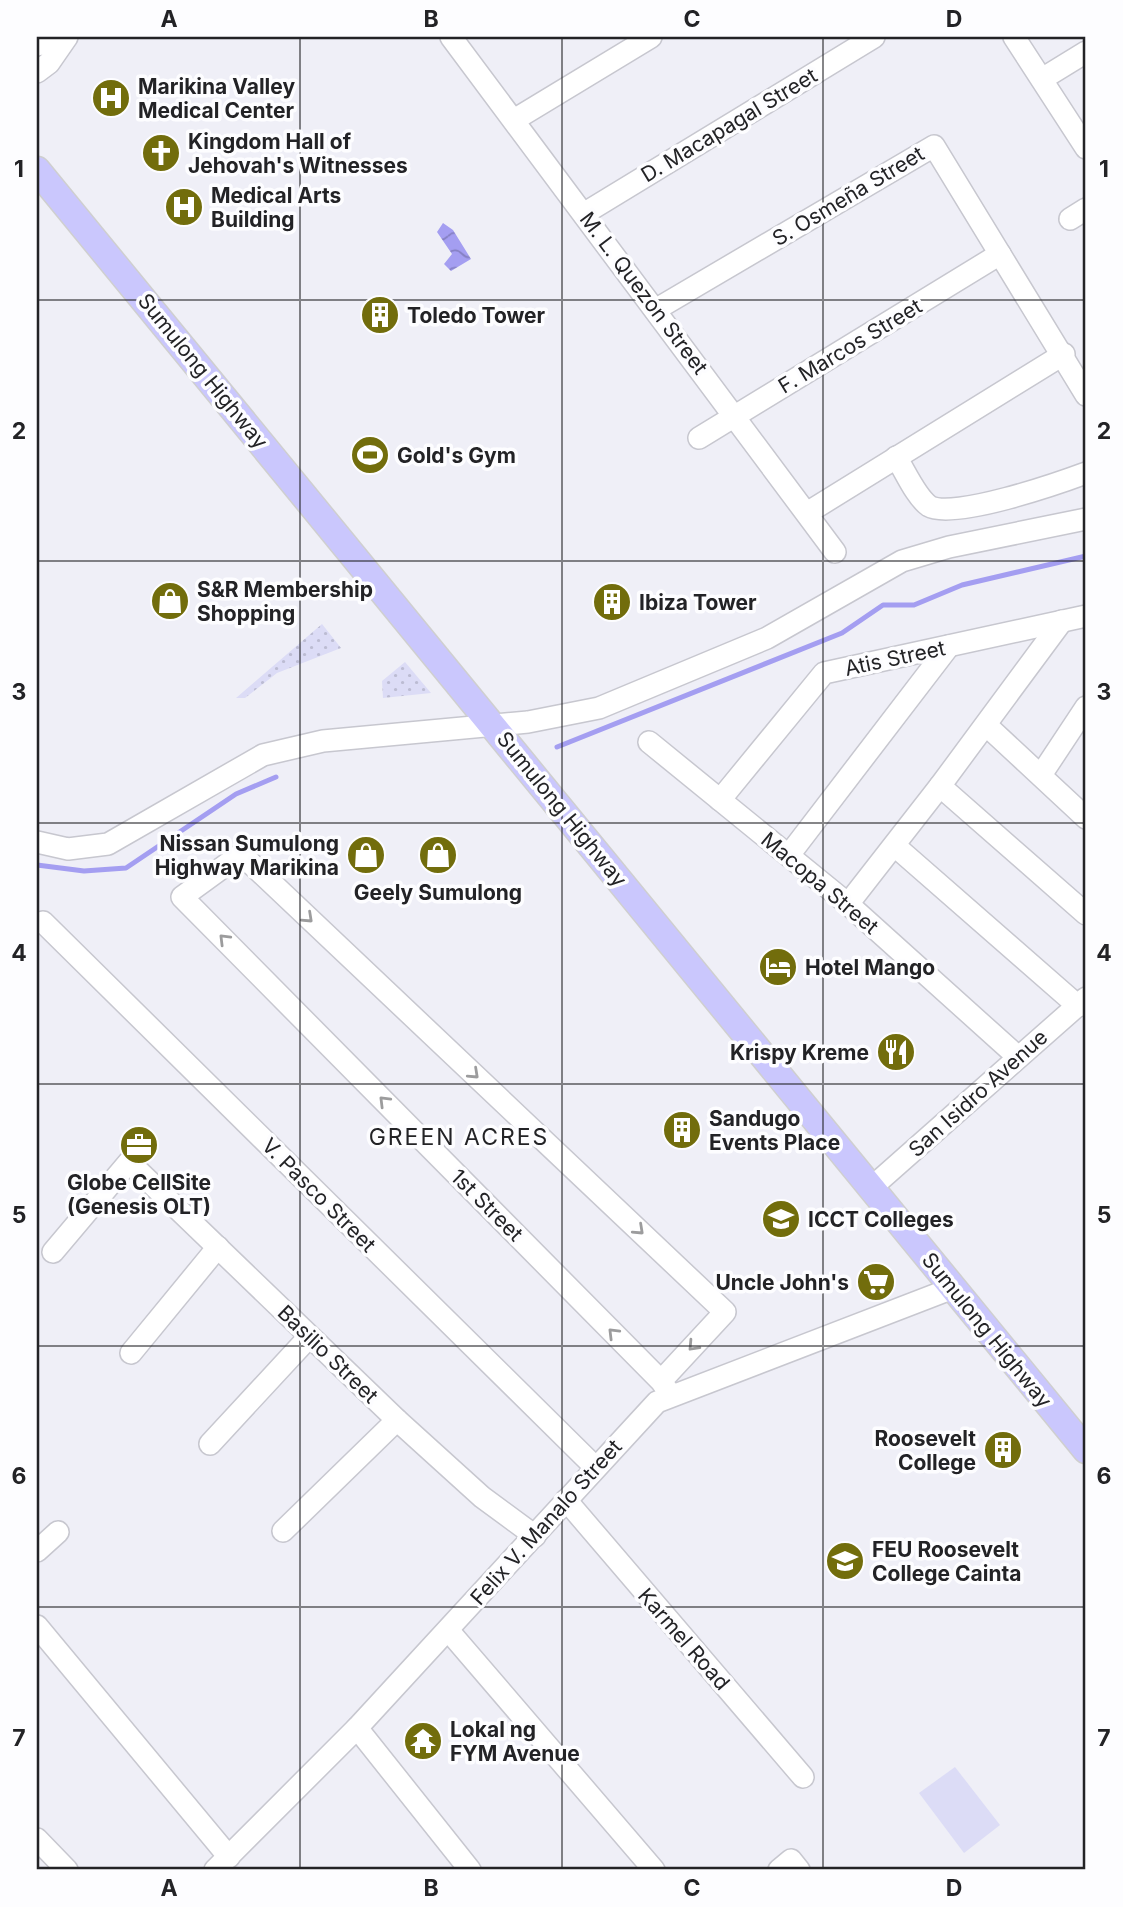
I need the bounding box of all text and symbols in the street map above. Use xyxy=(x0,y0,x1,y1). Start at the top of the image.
text: A xyxy=(160,5,178,33)
text: B xyxy=(423,5,439,33)
text: C xyxy=(683,5,701,33)
text: D xyxy=(946,5,962,33)
street label: D. Macapagal Street xyxy=(637,63,822,187)
place label: Marikina Valley Medical Center xyxy=(138,74,295,123)
hospital icon: Marikina Valley Medical Center xyxy=(90,77,132,119)
place label: Kingdom Hall of Jehovah's Witnesses xyxy=(188,129,408,178)
church icon: Kingdom Hall of Jehovah's Witnesses xyxy=(140,132,182,174)
street label: S. Osmeña Street xyxy=(768,141,929,251)
text: 1 xyxy=(14,155,24,183)
text: 1 xyxy=(1099,155,1109,183)
place label: Medical Arts Building xyxy=(211,183,341,232)
hospital icon: Medical Arts Building xyxy=(163,186,205,228)
street label: M. L. Quezon Street xyxy=(575,207,713,379)
street label: Sumulong Highway xyxy=(133,289,273,454)
street label: F. Marcos Street xyxy=(774,293,926,399)
building icon: Toledo Tower xyxy=(359,294,401,336)
place label: Toledo Tower xyxy=(407,303,546,328)
text: 2 xyxy=(12,417,26,445)
text: 2 xyxy=(1097,417,1111,445)
sports icon: Gold's Gym xyxy=(349,434,391,476)
place label: Gold's Gym xyxy=(397,443,516,468)
place label: S&R Membership Shopping xyxy=(197,577,373,626)
shop icon: S&R Membership Shopping xyxy=(149,580,191,622)
building icon: Ibiza Tower xyxy=(591,581,633,623)
place label: Ibiza Tower xyxy=(639,590,757,615)
street label: Atis Street xyxy=(842,635,948,681)
text: 3 xyxy=(12,678,26,706)
text: 3 xyxy=(1097,678,1111,706)
street label: Sumulong Highway xyxy=(492,727,632,892)
street label: Macopa Street xyxy=(756,827,884,939)
place label: Nissan Sumulong Highway Marikina xyxy=(155,831,339,880)
shop icon: Nissan Sumulong Highway Marikina xyxy=(345,834,387,876)
shop icon: Geely Sumulong xyxy=(417,834,459,876)
place label: Geely Sumulong xyxy=(354,880,522,905)
one-way arrow xyxy=(300,909,313,922)
one-way arrow xyxy=(220,935,233,948)
text: 4 xyxy=(11,939,27,967)
text: 4 xyxy=(1096,939,1112,967)
hotel icon: Hotel Mango xyxy=(757,946,799,988)
place label: Hotel Mango xyxy=(805,955,935,980)
street label: San Isidro Avenue xyxy=(903,1024,1053,1162)
restaurant icon: Krispy Kreme xyxy=(875,1031,917,1073)
place label: Krispy Kreme xyxy=(730,1040,869,1065)
one-way arrow xyxy=(466,1066,479,1078)
one-way arrow xyxy=(380,1097,393,1110)
place label: Sandugo Events Place xyxy=(709,1106,840,1155)
building icon: Sandugo Events Place xyxy=(661,1109,703,1151)
district label: GREEN ACRES xyxy=(369,1123,549,1151)
office icon: Globe CellSite (Genesis OLT) xyxy=(118,1124,160,1166)
street label: V. Pasco Street xyxy=(257,1133,381,1257)
street label: 1st Street xyxy=(446,1164,528,1246)
place label: Globe CellSite (Genesis OLT) xyxy=(67,1170,211,1219)
school or university icon: ICCT Colleges xyxy=(760,1198,802,1240)
text: 5 xyxy=(12,1201,26,1229)
text: 5 xyxy=(1097,1201,1111,1229)
place label: ICCT Colleges xyxy=(808,1207,954,1232)
one-way arrow xyxy=(631,1222,644,1235)
street label: Sumulong Highway xyxy=(917,1248,1057,1413)
supermarket icon: Uncle John's xyxy=(855,1261,897,1303)
place label: Uncle John's xyxy=(715,1270,849,1295)
street label: Basilio Street xyxy=(273,1300,383,1408)
one-way arrow xyxy=(609,1328,622,1341)
one-way arrow xyxy=(689,1338,702,1351)
place label: Roosevelt College xyxy=(874,1426,976,1475)
building icon: Roosevelt College xyxy=(982,1429,1024,1471)
street label: Felix V. Manalo Street xyxy=(465,1434,627,1610)
text: 6 xyxy=(12,1462,26,1490)
text: 6 xyxy=(1097,1462,1111,1490)
place label: FEU Roosevelt College Cainta xyxy=(872,1537,1022,1586)
school or university icon: FEU Roosevelt College Cainta xyxy=(824,1540,866,1582)
street label: Karmel Road xyxy=(633,1583,735,1695)
place label: Lokal ng FYM Avenue xyxy=(450,1717,580,1766)
temple icon: Lokal ng FYM Avenue xyxy=(402,1720,444,1762)
text: 7 xyxy=(12,1724,26,1752)
text: 7 xyxy=(1097,1724,1111,1752)
text: A xyxy=(160,1874,178,1902)
text: B xyxy=(423,1874,439,1902)
text: C xyxy=(683,1874,701,1902)
text: D xyxy=(946,1874,962,1902)

